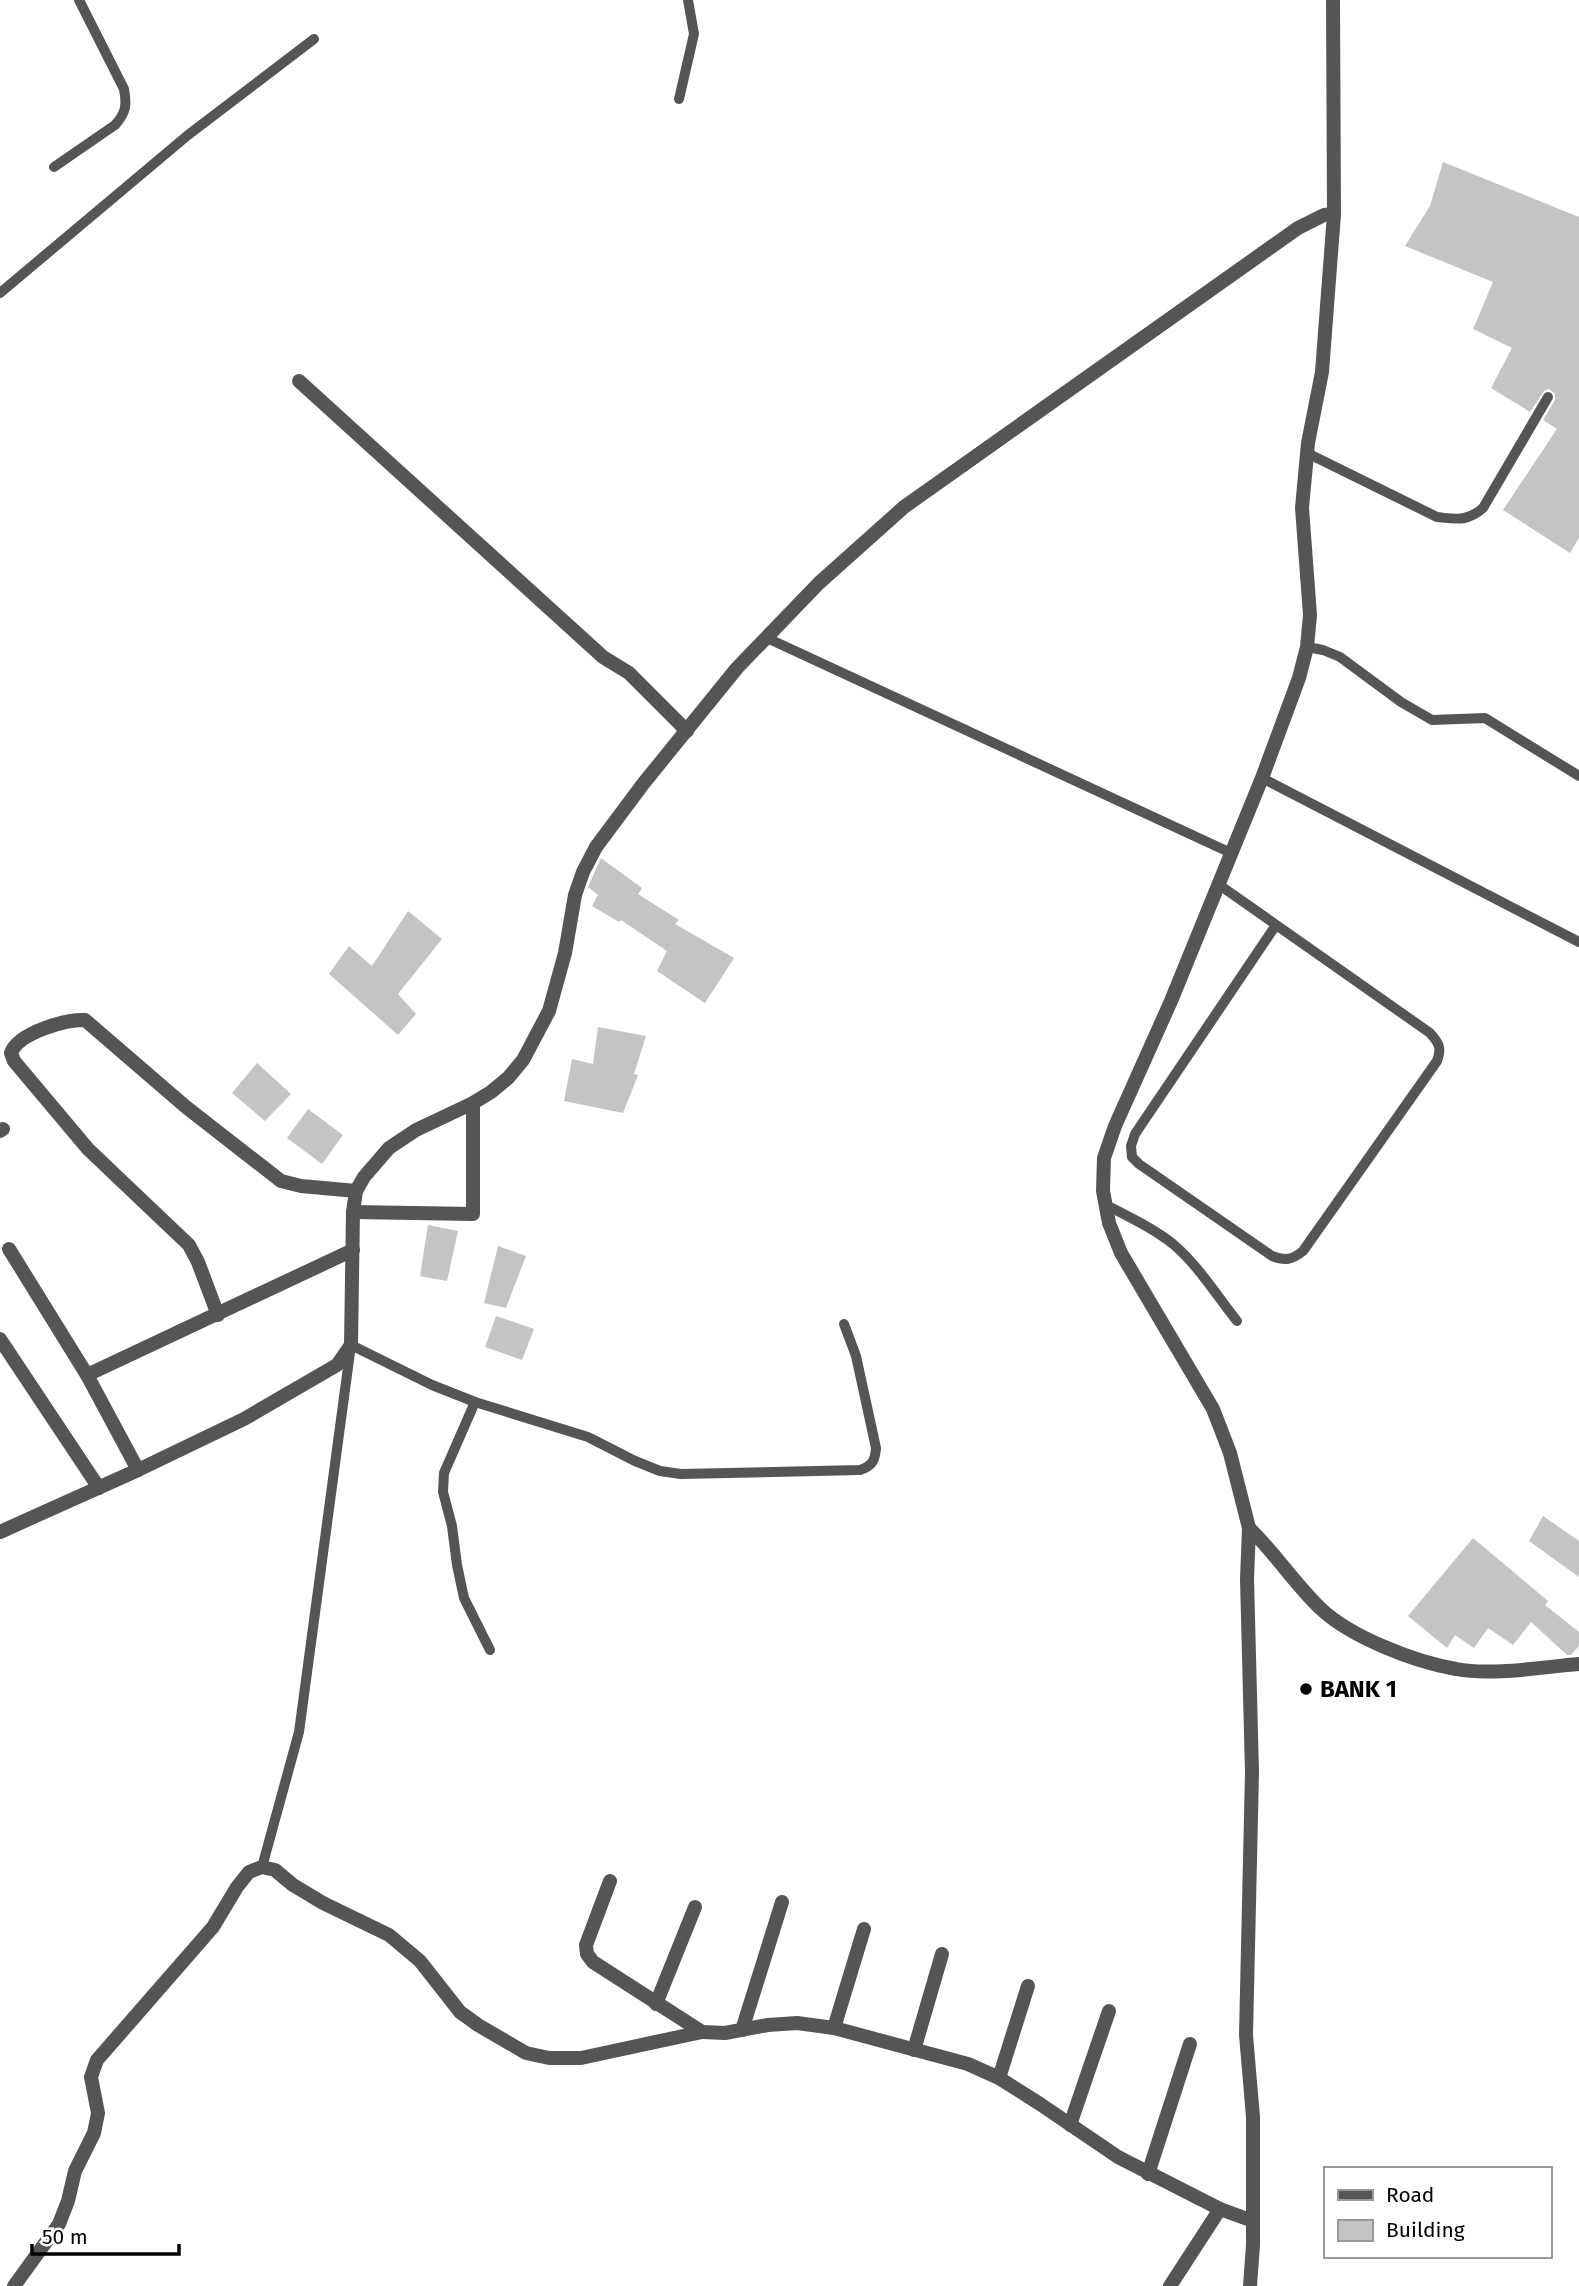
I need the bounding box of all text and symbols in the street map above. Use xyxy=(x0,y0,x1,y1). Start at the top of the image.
place label: BANK 1 xyxy=(1320,1675,1397,1703)
marker: BANK 1 xyxy=(1298,1681,1314,1697)
legend xyxy=(1324,2167,1551,2258)
text: Road xyxy=(1386,2182,1434,2208)
scale bar xyxy=(32,2212,178,2256)
text: Building xyxy=(1386,2217,1465,2243)
text: 50 m xyxy=(42,2224,88,2250)

